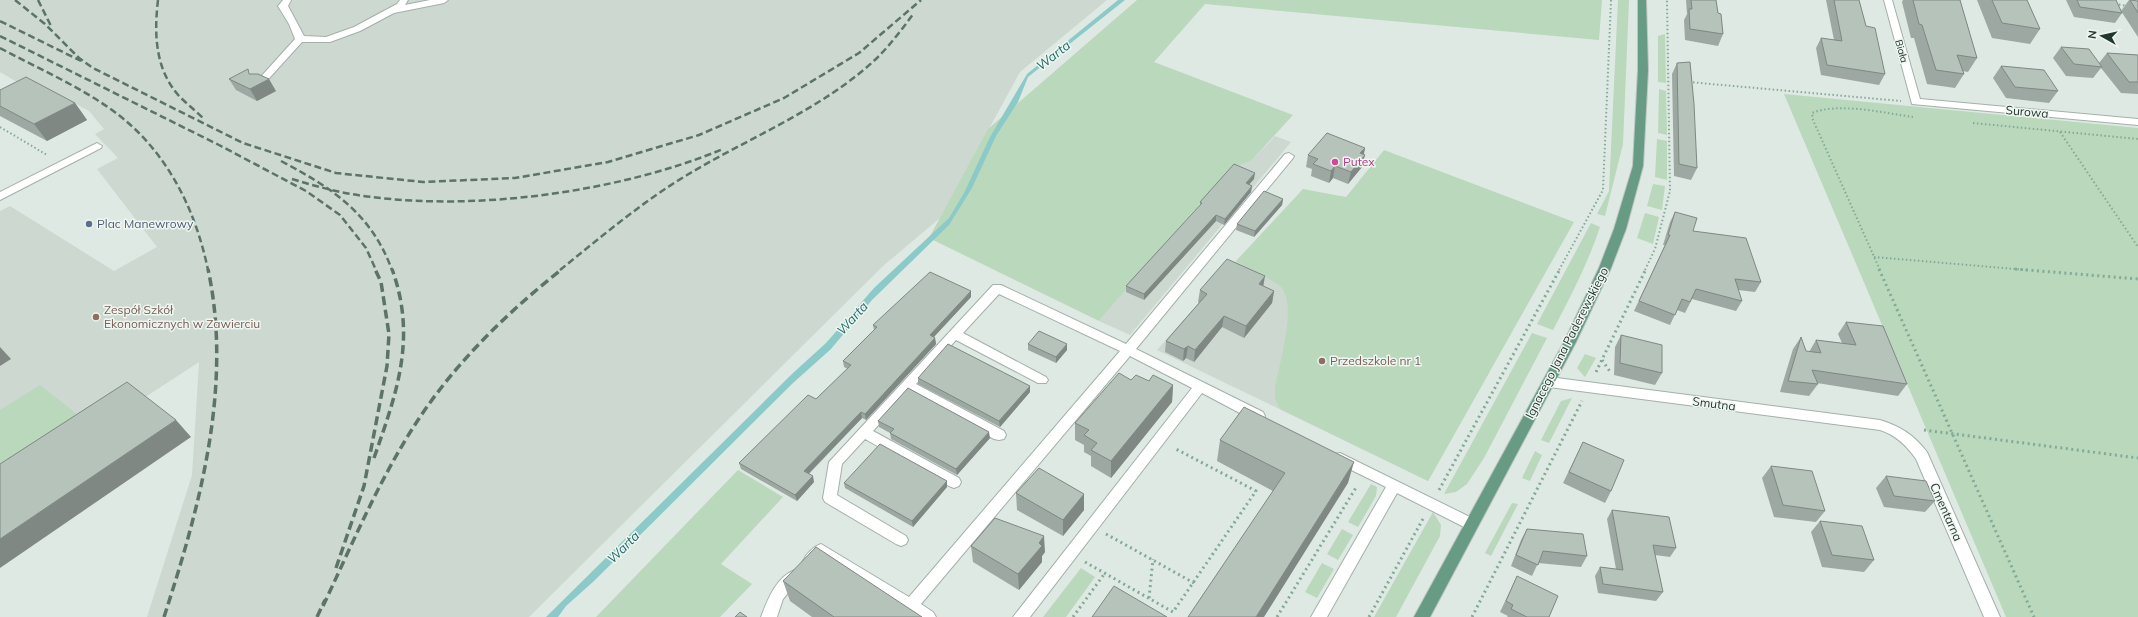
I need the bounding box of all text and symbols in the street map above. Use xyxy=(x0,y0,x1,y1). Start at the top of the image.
north arrow xyxy=(2082,16,2122,56)
text: N xyxy=(2085,30,2100,40)
water label: Warta xyxy=(1033,37,1073,73)
street label: Biała xyxy=(1892,38,1911,64)
street label: Surowa xyxy=(2005,102,2049,121)
place label: Putex xyxy=(1343,154,1375,169)
marker: Putex xyxy=(1330,157,1340,167)
place label: Plac Manewrowy xyxy=(97,216,194,231)
marker: Plac Manewrowy xyxy=(84,219,94,229)
street label: Ignacego Jana Paderewskiego xyxy=(1522,265,1611,421)
water label: Warta xyxy=(833,298,871,338)
place label: Zespół Szkół Ekonomicznych w Zawierciu xyxy=(104,302,260,331)
marker: Zespół Szkół Ekonomicznych w Zawierciu xyxy=(91,312,101,322)
place label: Przedszkole nr 1 xyxy=(1330,353,1421,368)
marker: Przedszkole nr 1 xyxy=(1317,356,1327,366)
street label: Smutna xyxy=(1692,393,1737,414)
street label: Cmentarna xyxy=(1927,480,1966,543)
water label: Warta xyxy=(604,527,643,566)

